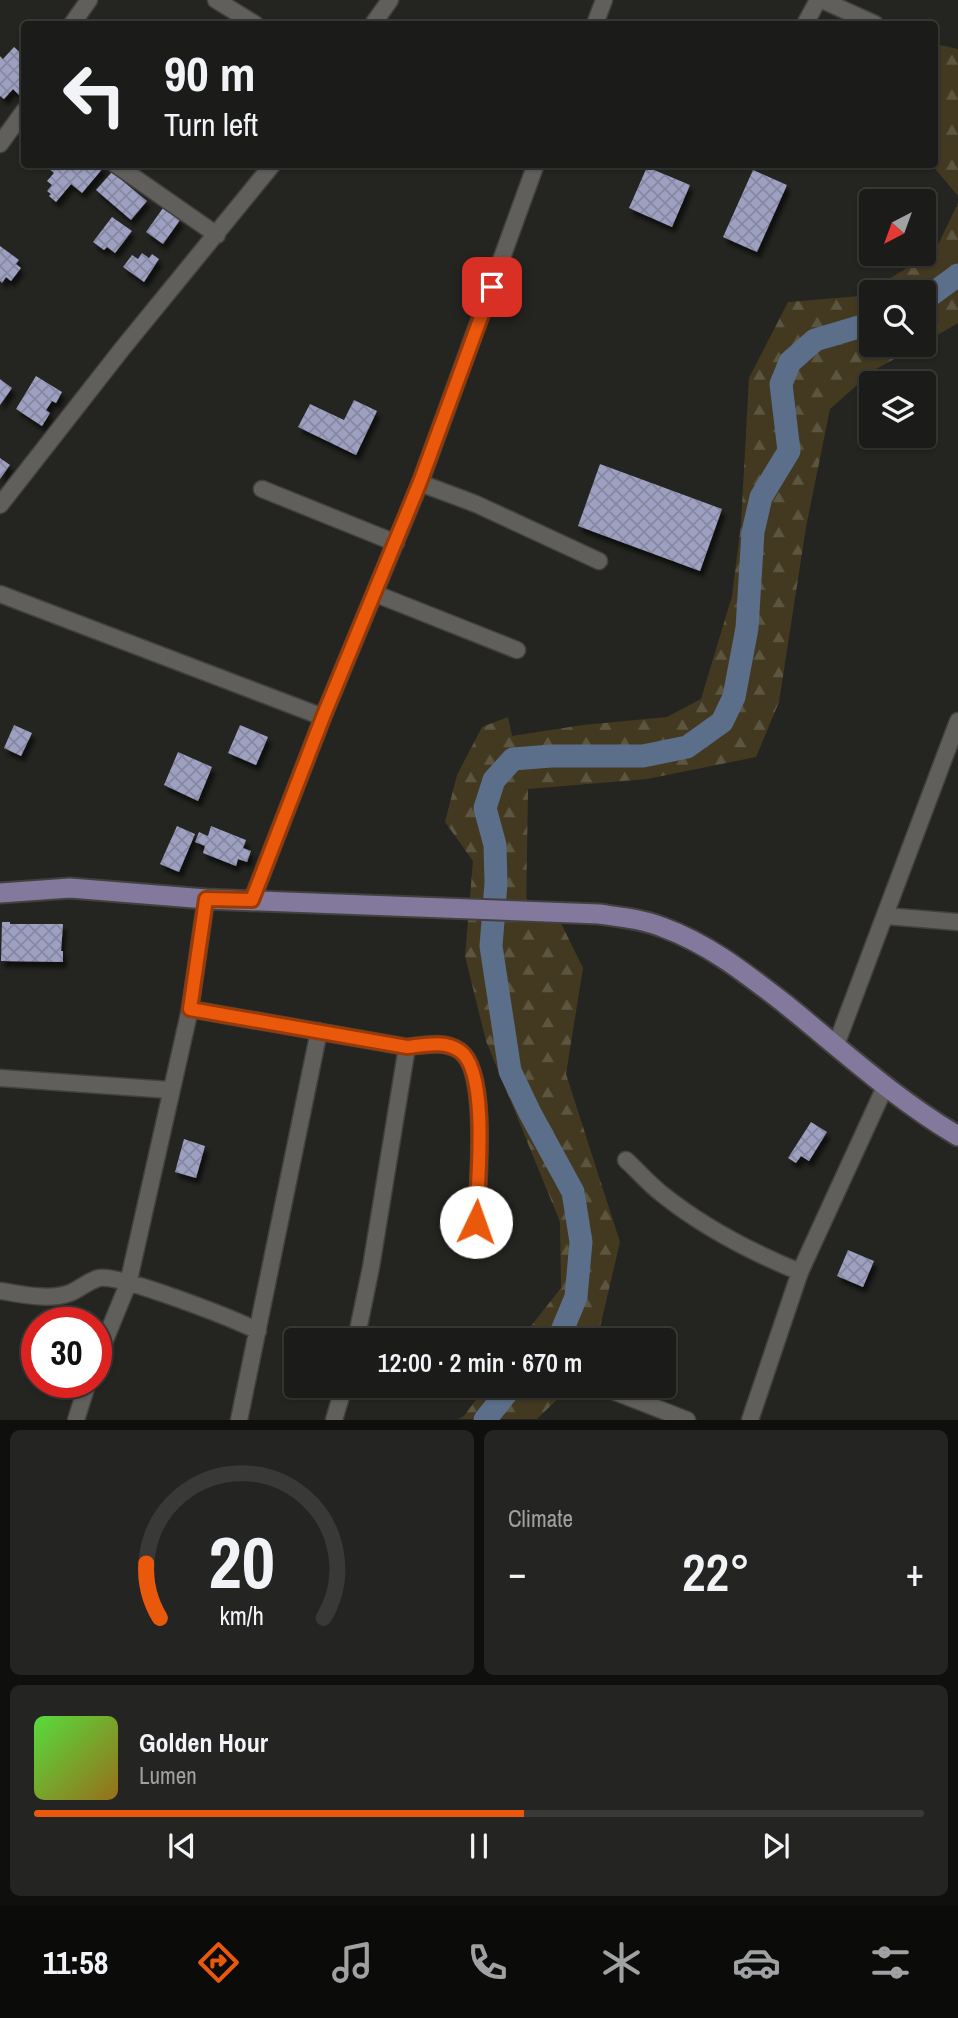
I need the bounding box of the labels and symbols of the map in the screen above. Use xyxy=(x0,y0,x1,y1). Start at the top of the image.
north arrow xyxy=(859,189,936,266)
pin xyxy=(462,257,522,317)
position arrow xyxy=(439,1185,513,1259)
speed limit sign: 30 xyxy=(21,1307,112,1398)

